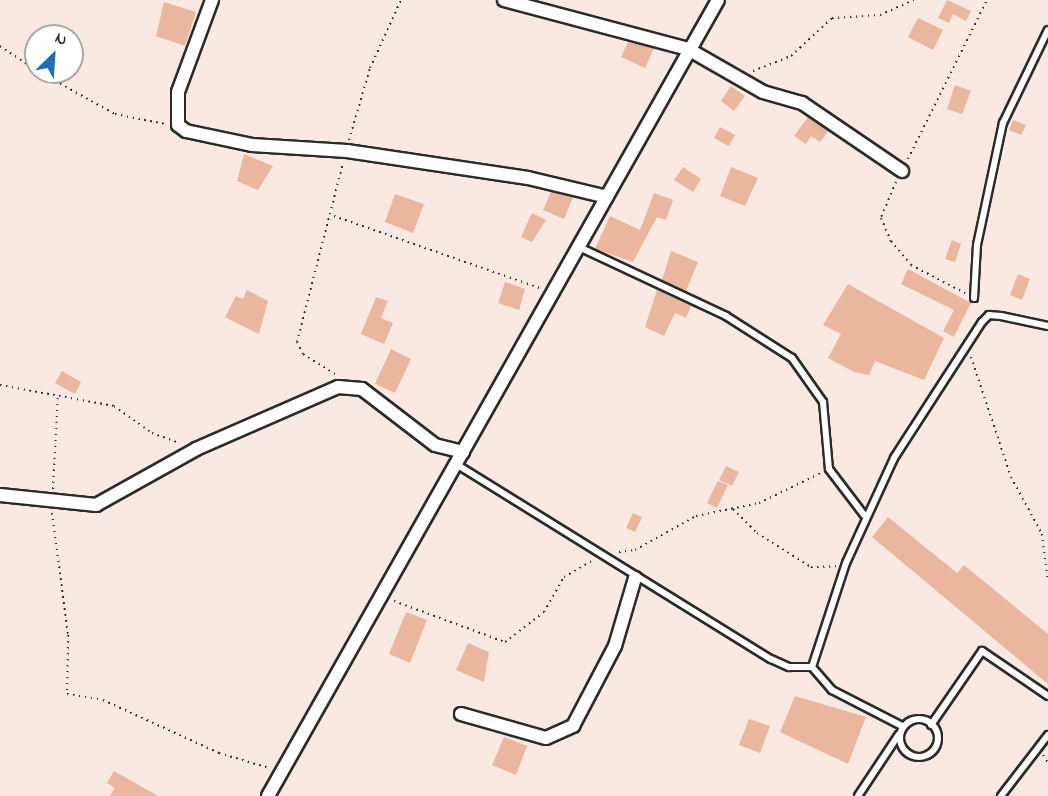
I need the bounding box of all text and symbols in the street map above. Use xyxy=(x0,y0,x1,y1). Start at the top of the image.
north arrow xyxy=(24,24,84,84)
text: N xyxy=(51,26,71,53)

